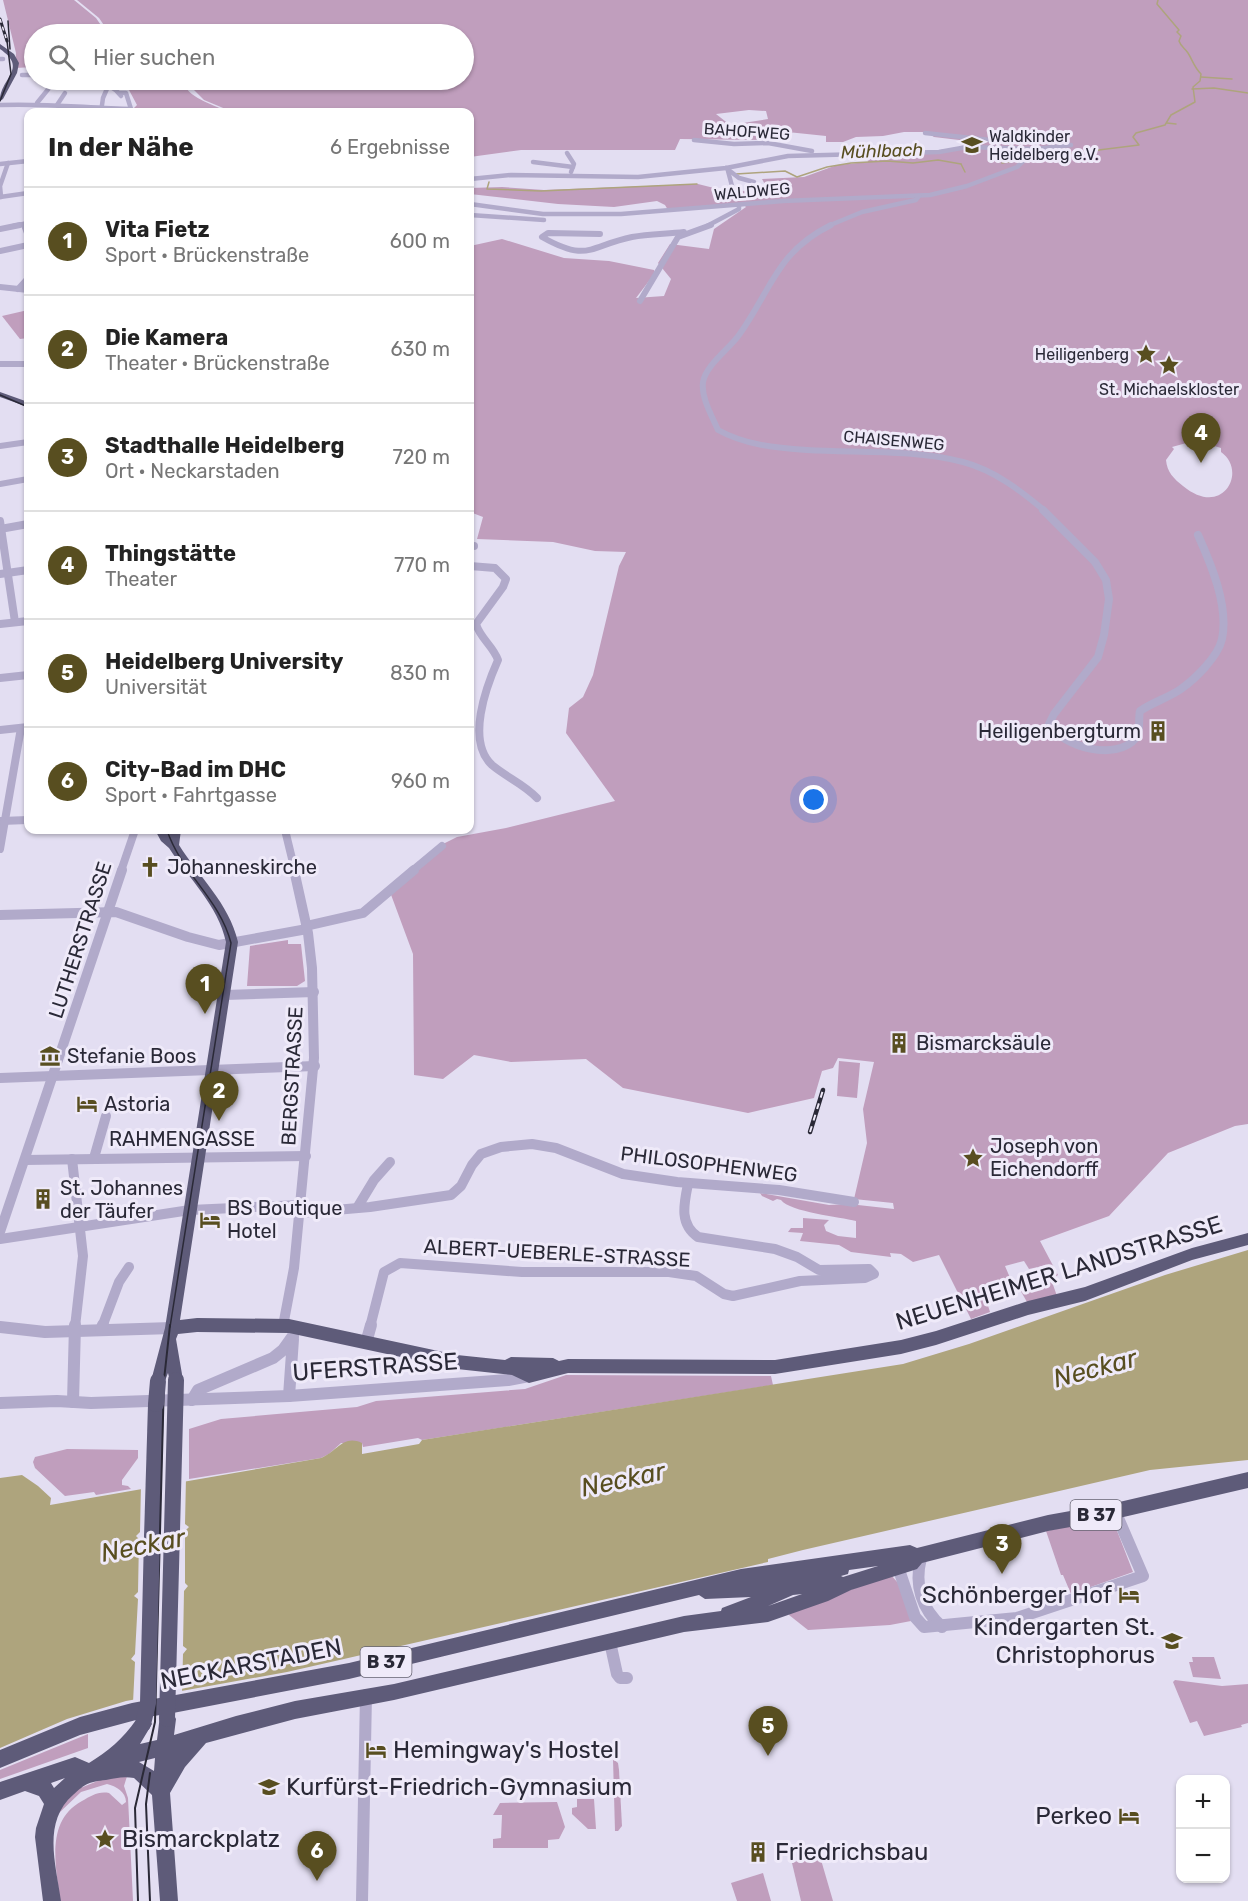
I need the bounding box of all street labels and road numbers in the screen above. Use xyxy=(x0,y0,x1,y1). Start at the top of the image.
street label: BAHOFWEG xyxy=(703,119,791,144)
street label: WALDWEG xyxy=(713,179,791,204)
street label: CHAISENWEG xyxy=(843,427,945,454)
street label: LUTHERSTRASSE xyxy=(43,859,117,1021)
street label: BERGSTRASSE xyxy=(276,1006,308,1146)
street label: RAHMENGASSE xyxy=(109,1127,255,1151)
street label: PHILOSOPHENWEG xyxy=(619,1141,799,1187)
street label: NEUENHEIMER LANDSTRASSE xyxy=(892,1210,1226,1336)
street label: ALBERT-UEBERLE-STRASSE xyxy=(423,1234,691,1272)
street label: UFERSTRASSE xyxy=(291,1347,459,1387)
road number: B 37 xyxy=(1070,1500,1122,1530)
street label: NECKARSTADEN xyxy=(158,1633,344,1695)
road number: B 37 xyxy=(360,1647,412,1677)

